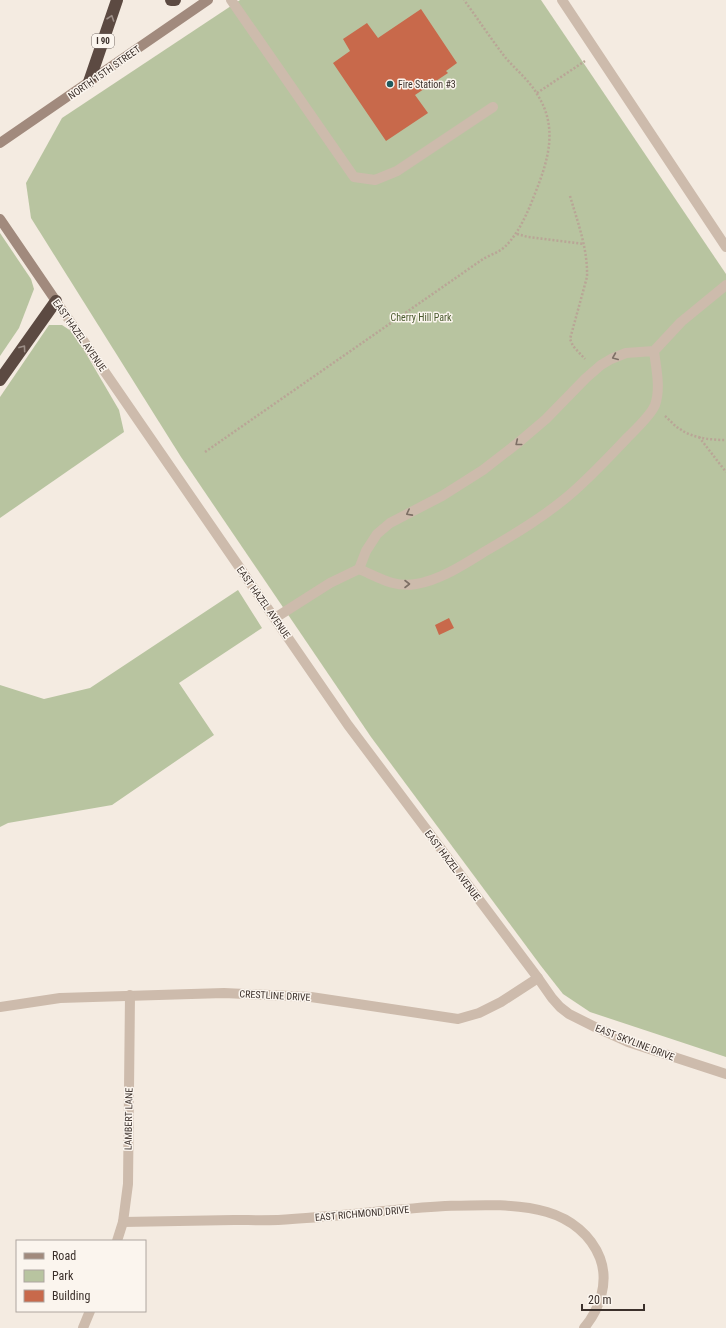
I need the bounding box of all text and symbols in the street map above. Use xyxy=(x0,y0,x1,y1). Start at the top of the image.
one-way arrow xyxy=(106,15,115,22)
road number: I 90 xyxy=(92,34,114,48)
street label: NORTH 15TH STREET xyxy=(66,43,142,101)
marker: Fire Station #3 xyxy=(385,79,395,89)
place label: Fire Station #3 xyxy=(398,79,456,90)
street label: EAST HAZEL AVENUE xyxy=(51,297,109,373)
park label: Cherry Hill Park xyxy=(390,312,452,323)
one-way arrow xyxy=(18,345,26,352)
one-way arrow xyxy=(612,352,620,360)
one-way arrow xyxy=(516,438,523,445)
one-way arrow xyxy=(406,508,414,516)
street label: EAST HAZEL AVENUE xyxy=(235,564,293,640)
one-way arrow xyxy=(404,580,410,588)
street label: EAST HAZEL AVENUE xyxy=(423,828,483,903)
street label: CRESTLINE DRIVE xyxy=(239,988,311,1003)
street label: EAST SKYLINE DRIVE xyxy=(594,1022,676,1063)
street label: LAMBERT LANE xyxy=(122,1088,135,1150)
street label: EAST RICHMOND DRIVE xyxy=(314,1204,410,1223)
legend xyxy=(16,1240,146,1312)
text: Road xyxy=(52,1249,76,1263)
text: Park xyxy=(52,1269,74,1283)
scale bar xyxy=(582,1286,644,1312)
text: Building xyxy=(52,1289,90,1303)
text: 20 m xyxy=(588,1293,612,1307)

